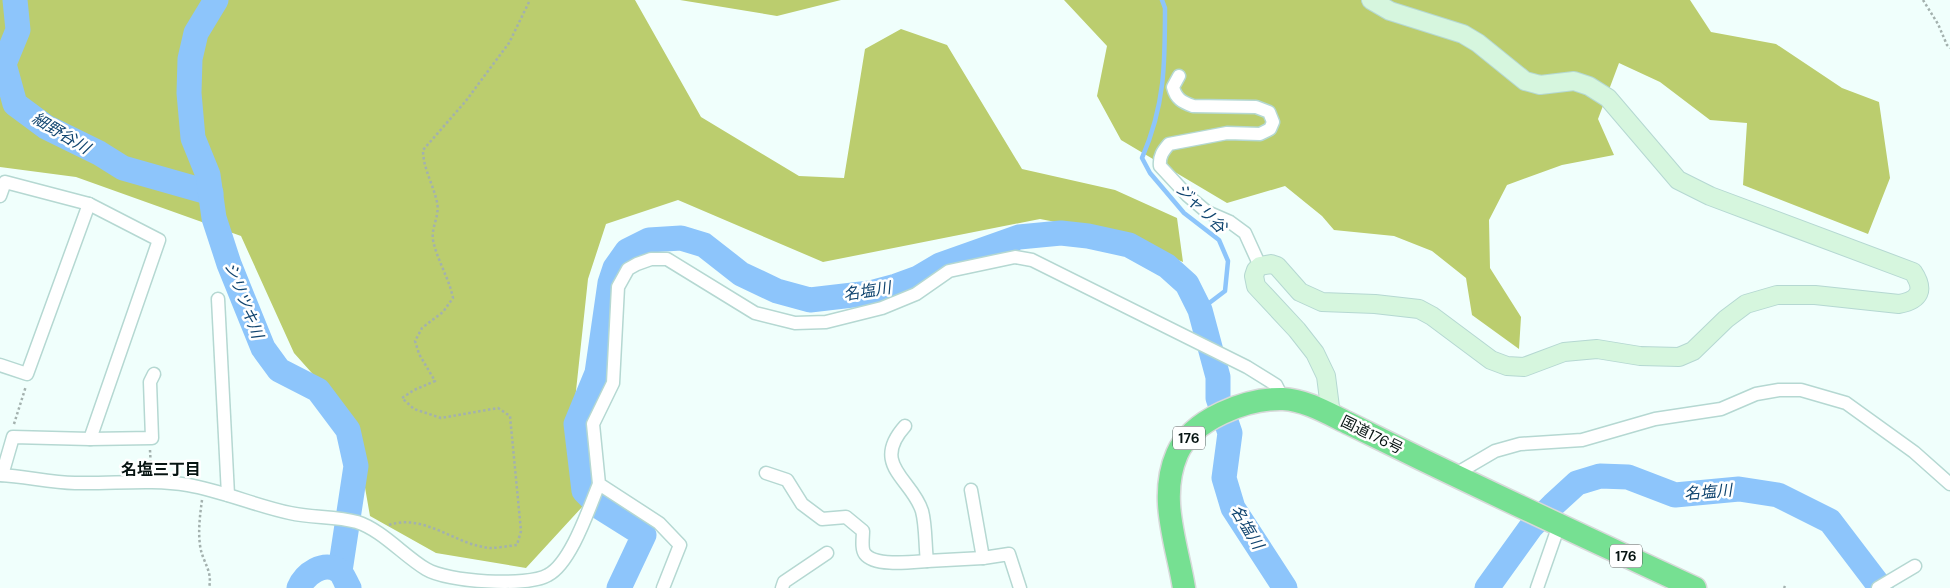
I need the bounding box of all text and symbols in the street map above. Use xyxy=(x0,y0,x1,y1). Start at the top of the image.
water label: 細野谷川 xyxy=(28,108,96,160)
water label: ジャリ谷 xyxy=(1171,178,1232,239)
water label: シリツキ川 xyxy=(220,259,269,343)
water label: 名塩川 xyxy=(842,277,894,305)
street label: 国道176号 xyxy=(1338,411,1406,459)
road number: 176 xyxy=(1173,426,1205,449)
district label: 名塩三丁目 xyxy=(121,459,201,480)
water label: 名塩川 xyxy=(1683,479,1735,505)
water label: 名塩川 xyxy=(1226,501,1269,555)
road number: 176 xyxy=(1610,544,1642,568)

